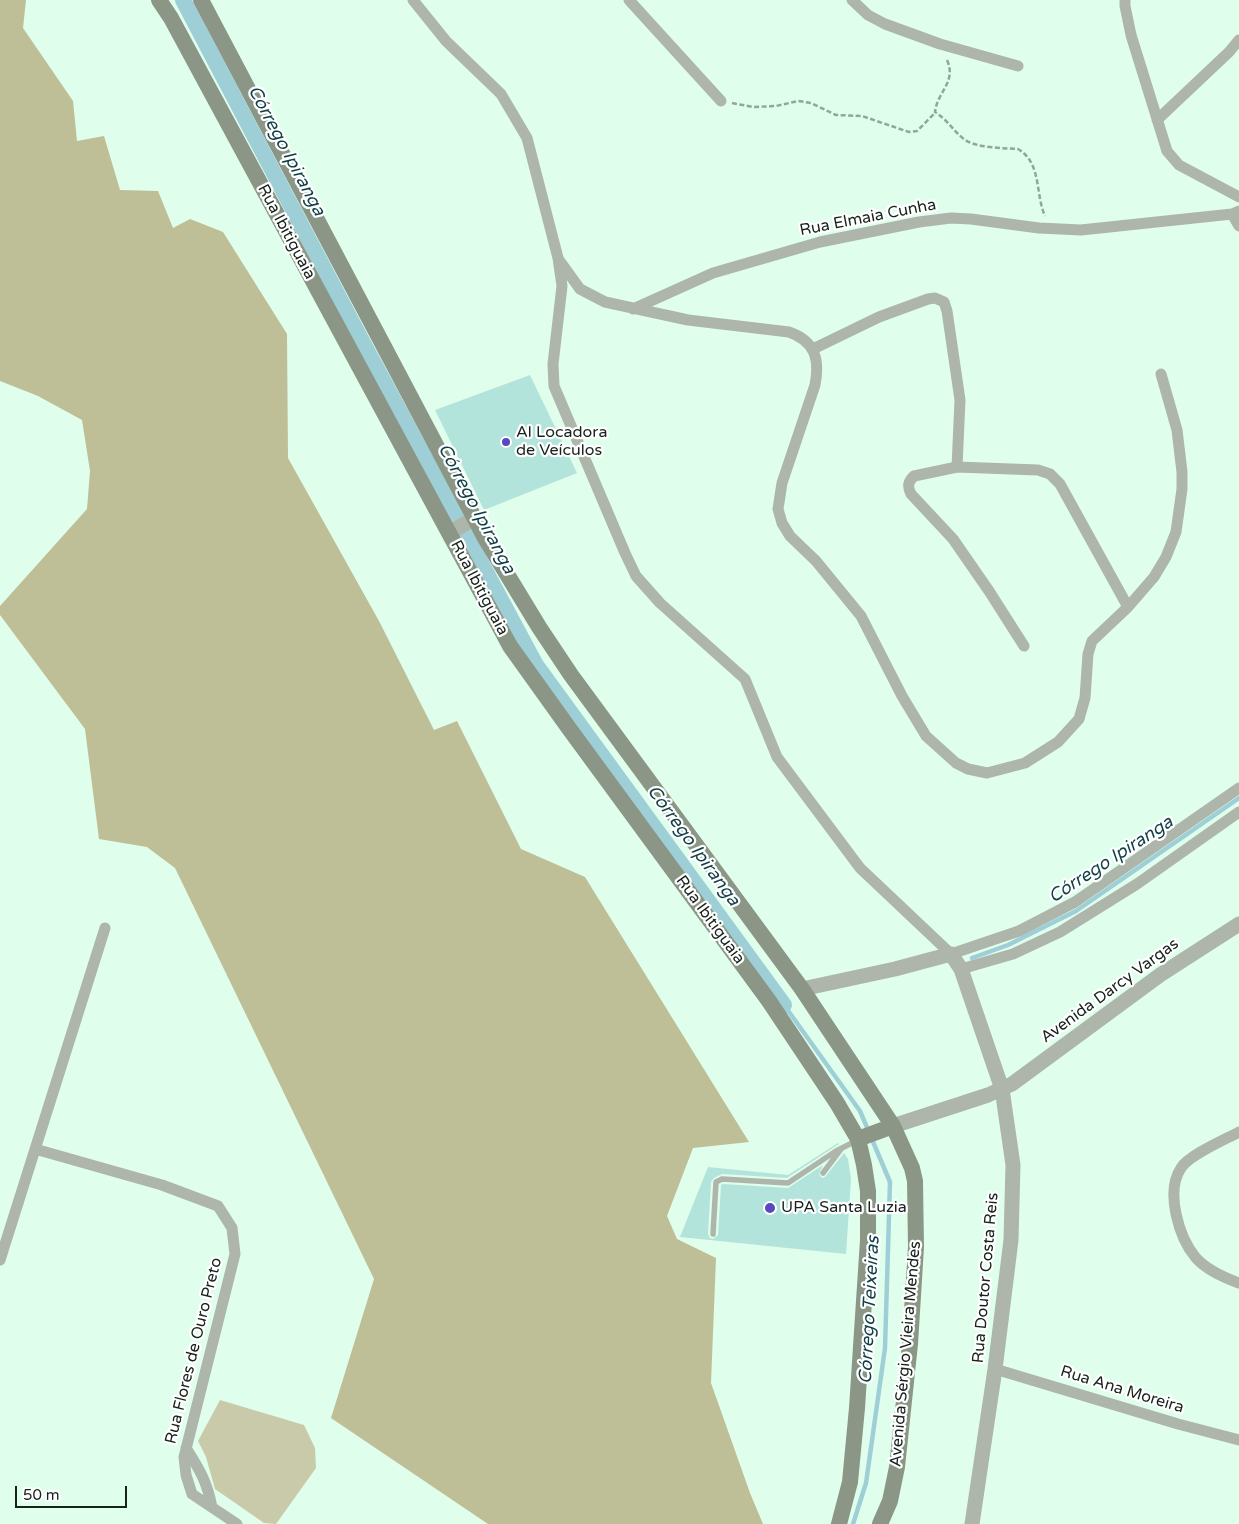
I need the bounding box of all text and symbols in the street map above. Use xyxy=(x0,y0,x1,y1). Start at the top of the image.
water label: Córrego Ipiranga xyxy=(243,82,329,220)
street label: Rua Ibitiguaia xyxy=(253,181,319,283)
street label: Rua Elmaia Cunha xyxy=(798,195,938,241)
place label: Al Locadora de Veículos xyxy=(516,423,607,461)
marker: Al Locadora de Veículos xyxy=(500,436,512,448)
water label: Córrego Ipiranga xyxy=(433,440,519,578)
street label: Rua Ibitiguaia xyxy=(446,537,512,639)
water label: Córrego Ipiranga xyxy=(642,781,744,911)
water label: Córrego Ipiranga xyxy=(1045,812,1177,908)
street label: Rua Ibitiguaia xyxy=(671,872,749,968)
street label: Avenida Darcy Vargas xyxy=(1037,935,1183,1047)
street label: Rua Doutor Costa Reis xyxy=(969,1192,1003,1364)
place label: UPA Santa Luzia xyxy=(781,1198,907,1218)
marker: UPA Santa Luzia xyxy=(763,1201,777,1215)
water label: Córrego Teixeiras xyxy=(855,1235,885,1385)
street label: Avenida Sérgio Vieira Mendes xyxy=(887,1240,925,1468)
street label: Rua Flores de Ouro Preto xyxy=(162,1256,226,1446)
street label: Rua Ana Moreira xyxy=(1058,1362,1186,1418)
scale bar xyxy=(18,1476,130,1508)
text: 50 m xyxy=(23,1486,60,1504)

